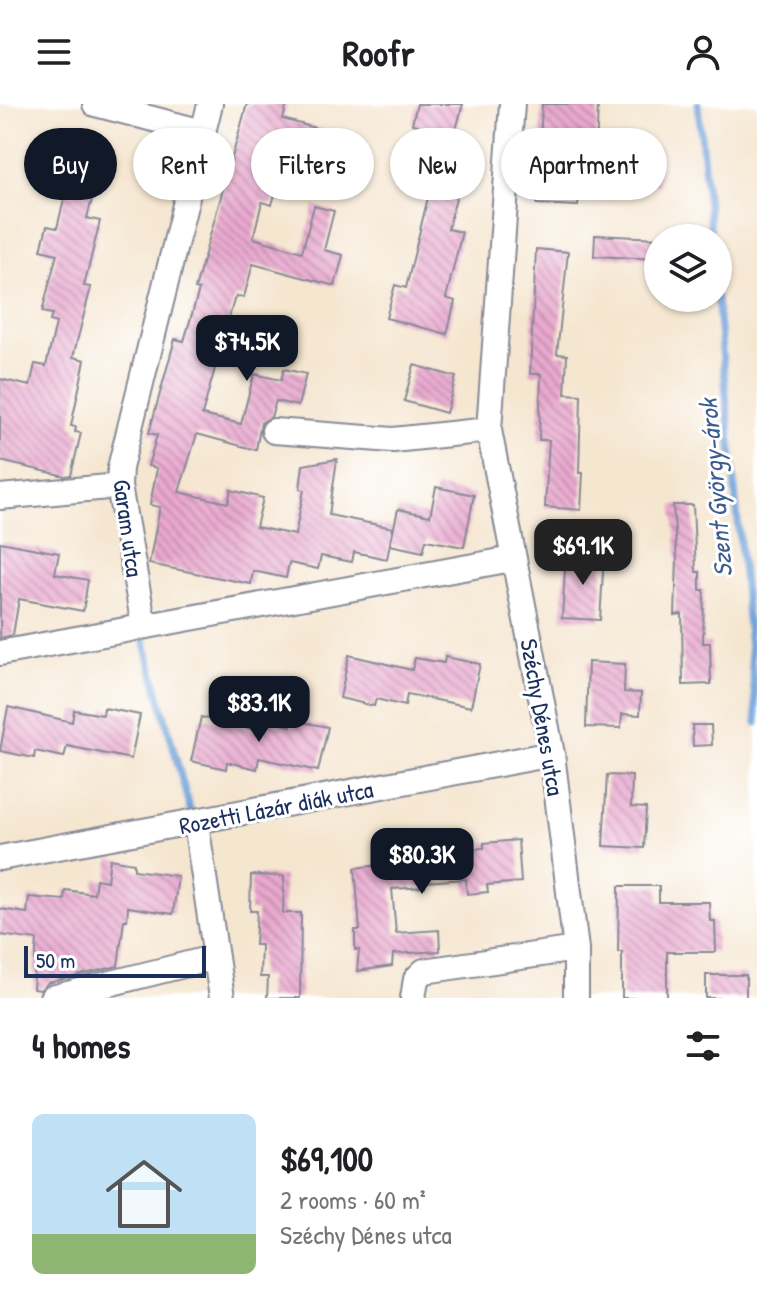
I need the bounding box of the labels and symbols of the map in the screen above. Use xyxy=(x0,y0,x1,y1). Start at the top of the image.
pin: $74.5K xyxy=(182,315,312,383)
water label: Szent György-árok xyxy=(690,395,741,578)
street label: Garam utca xyxy=(106,477,152,579)
pin: $69.1K xyxy=(518,519,648,587)
street label: Széchy Dénes utca xyxy=(513,636,573,798)
pin: $83.1K xyxy=(194,676,324,744)
street label: Rozetti Lázár diák utca xyxy=(176,773,376,841)
pin: $80.3K xyxy=(357,828,487,896)
scale bar xyxy=(24,942,206,978)

